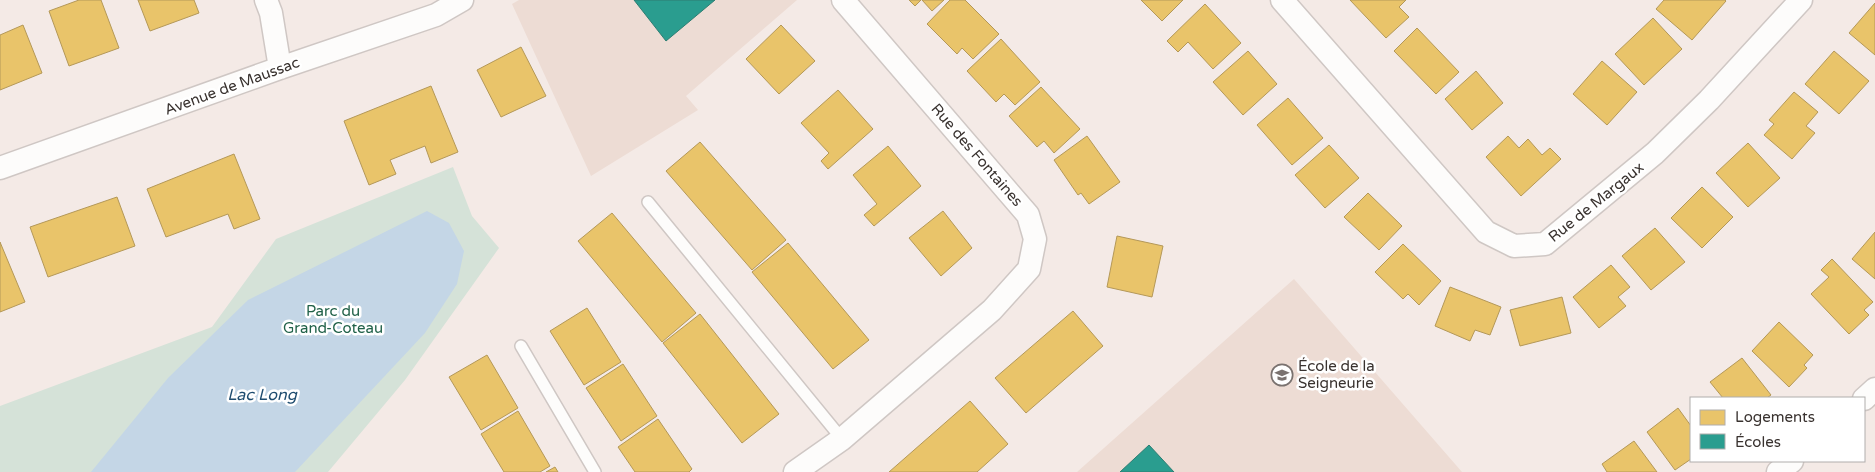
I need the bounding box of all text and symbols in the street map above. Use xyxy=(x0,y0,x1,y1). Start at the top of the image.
street label: Avenue de Maussac xyxy=(162,53,302,119)
street label: Rue des Fontaines xyxy=(927,100,1027,210)
street label: Rue de Margaux xyxy=(1545,158,1647,246)
park label: Parc du Grand-Coteau xyxy=(283,302,383,337)
place label: École de la Seigneurie xyxy=(1298,357,1375,392)
school or university icon: École de la Seigneurie xyxy=(1270,363,1294,387)
water label: Lac Long xyxy=(227,385,298,405)
legend xyxy=(1690,397,1865,462)
text: Logements xyxy=(1735,408,1815,426)
text: Écoles xyxy=(1735,433,1781,451)

